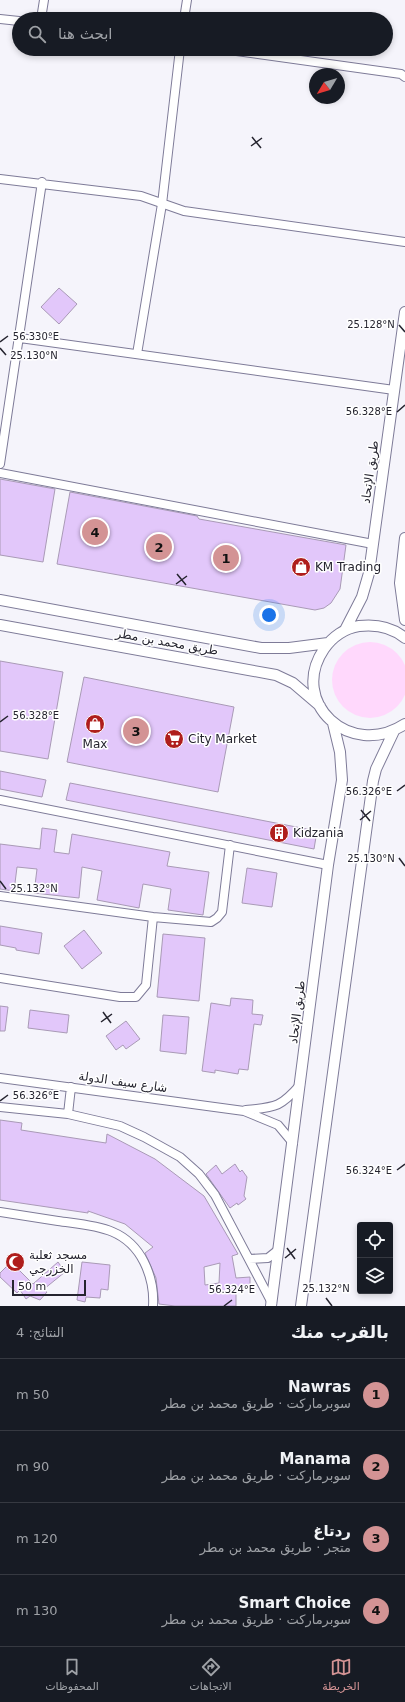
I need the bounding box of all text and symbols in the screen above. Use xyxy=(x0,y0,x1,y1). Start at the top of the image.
search box xyxy=(12,12,393,56)
icon: search xyxy=(26,23,48,45)
text: ابحث هنا xyxy=(58,25,113,43)
north arrow xyxy=(309,68,345,104)
text: 25.128°N xyxy=(347,319,395,330)
text: 56.330°E xyxy=(13,331,59,342)
text: 25.130°N xyxy=(10,350,58,361)
text: 56.328°E xyxy=(346,406,392,417)
street label: طريق اﻹتحاد xyxy=(359,440,382,505)
pin: 4 xyxy=(82,517,108,547)
pin: 2 xyxy=(146,532,172,562)
pin: 1 xyxy=(213,543,239,573)
shop icon: KM Trading xyxy=(290,556,312,578)
place label: KM Trading xyxy=(315,560,381,574)
your location xyxy=(259,605,279,625)
street label: طريق محمد بن مطر xyxy=(114,626,219,659)
text: 56.328°E xyxy=(13,710,59,721)
shop icon: Max xyxy=(84,713,106,735)
pin: 3 xyxy=(123,716,149,746)
supermarket icon: City Market xyxy=(163,728,185,750)
place label: City Market xyxy=(188,732,257,746)
place label: Max xyxy=(83,737,107,751)
text: 56.326°E xyxy=(346,786,392,797)
building icon: Kidzania xyxy=(268,822,290,844)
place label: Kidzania xyxy=(293,826,344,840)
text: 25.130°N xyxy=(347,853,395,864)
text: 25.132°N xyxy=(10,883,58,894)
street label: طريق اﻹتحاد xyxy=(286,980,309,1045)
street label: شارع سيف الدولة xyxy=(78,1069,168,1096)
text: 56.326°E xyxy=(13,1090,59,1101)
text: 56.324°E xyxy=(346,1165,392,1176)
map controls xyxy=(357,1222,393,1294)
button: locate xyxy=(357,1222,393,1258)
place label: مسجد ثعلبة الخزرجي xyxy=(29,1248,87,1277)
mosque icon: مسجد ثعلبة الخزرجي xyxy=(4,1251,26,1273)
button: layers xyxy=(357,1258,393,1294)
scale bar xyxy=(12,1278,86,1297)
text: 50 m xyxy=(18,1280,46,1293)
text: 25.132°N xyxy=(302,1283,350,1294)
text: 56.324°E xyxy=(209,1284,255,1295)
text: بالقرب منك xyxy=(291,1322,389,1342)
text: النتائج: 4 xyxy=(16,1325,64,1340)
text: Nawras xyxy=(288,1378,351,1396)
text: 50 m xyxy=(16,1387,49,1402)
text: 1 xyxy=(371,1387,381,1402)
text: سوبرماركت · طريق محمد بن مطر xyxy=(162,1396,351,1411)
text: Manama xyxy=(279,1450,351,1468)
text: 90 m xyxy=(16,1459,49,1474)
text: 2 xyxy=(371,1459,381,1474)
text: سوبرماركت · طريق محمد بن مطر xyxy=(162,1468,351,1483)
text: ردتاغ xyxy=(313,1522,351,1540)
text: 120 m xyxy=(16,1531,58,1546)
text: 3 xyxy=(371,1531,381,1546)
text: متجر · طريق محمد بن مطر xyxy=(200,1540,351,1555)
text: Smart Choice xyxy=(238,1594,351,1612)
text: 130 m xyxy=(16,1603,58,1618)
text: 4 xyxy=(371,1603,381,1618)
text: سوبرماركت · طريق محمد بن مطر xyxy=(162,1612,351,1627)
tab: المحفوظات xyxy=(45,1656,99,1693)
tab: الاتجاهات xyxy=(189,1656,232,1693)
tab: الخريطة xyxy=(322,1656,360,1693)

